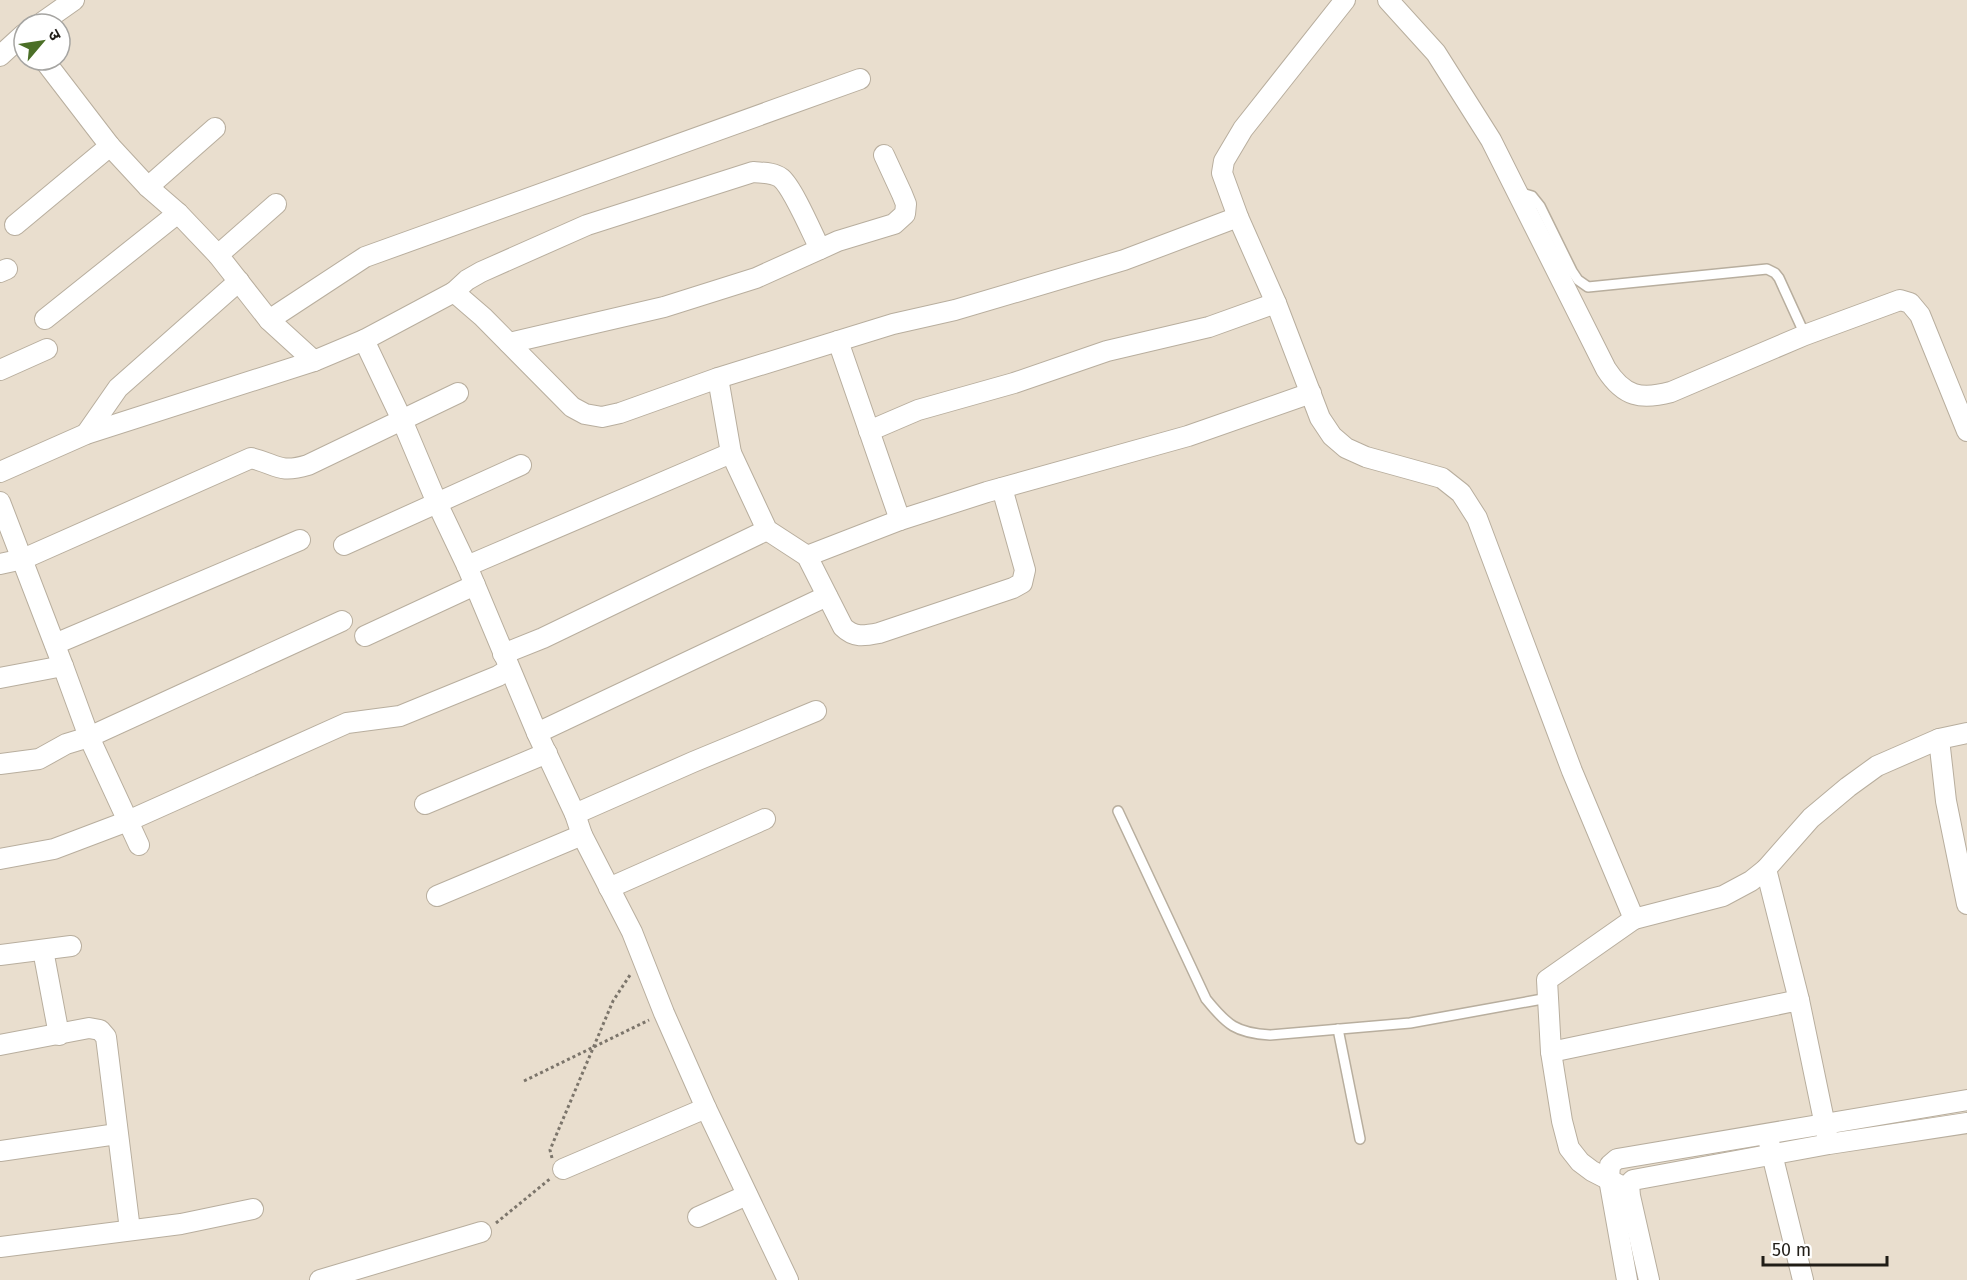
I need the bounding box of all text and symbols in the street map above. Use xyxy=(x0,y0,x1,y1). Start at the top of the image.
north arrow xyxy=(12,12,72,72)
text: उ xyxy=(44,26,66,44)
scale bar xyxy=(1763,1229,1888,1267)
text: 50 m xyxy=(1772,1239,1811,1261)

